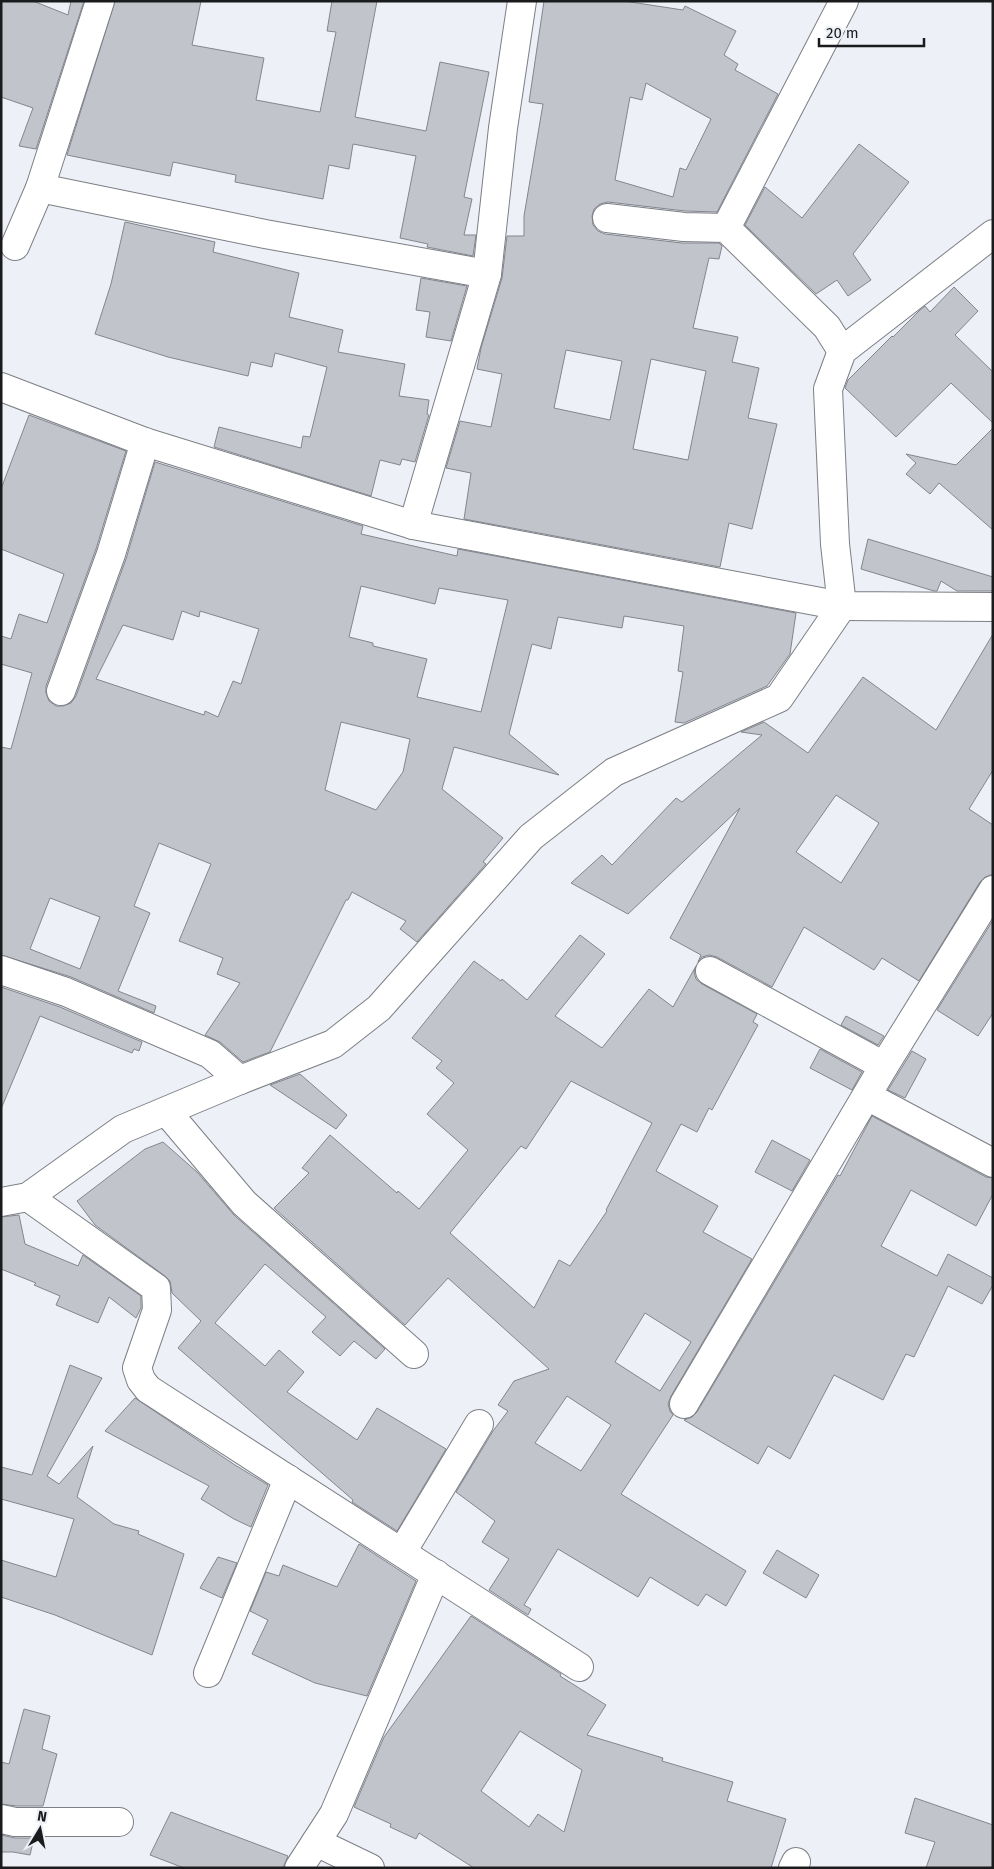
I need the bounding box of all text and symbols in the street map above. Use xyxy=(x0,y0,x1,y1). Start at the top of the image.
scale bar xyxy=(819,15,924,47)
text: 20 m xyxy=(826,24,859,42)
north arrow xyxy=(15,1804,65,1854)
text: N xyxy=(36,1808,48,1826)

